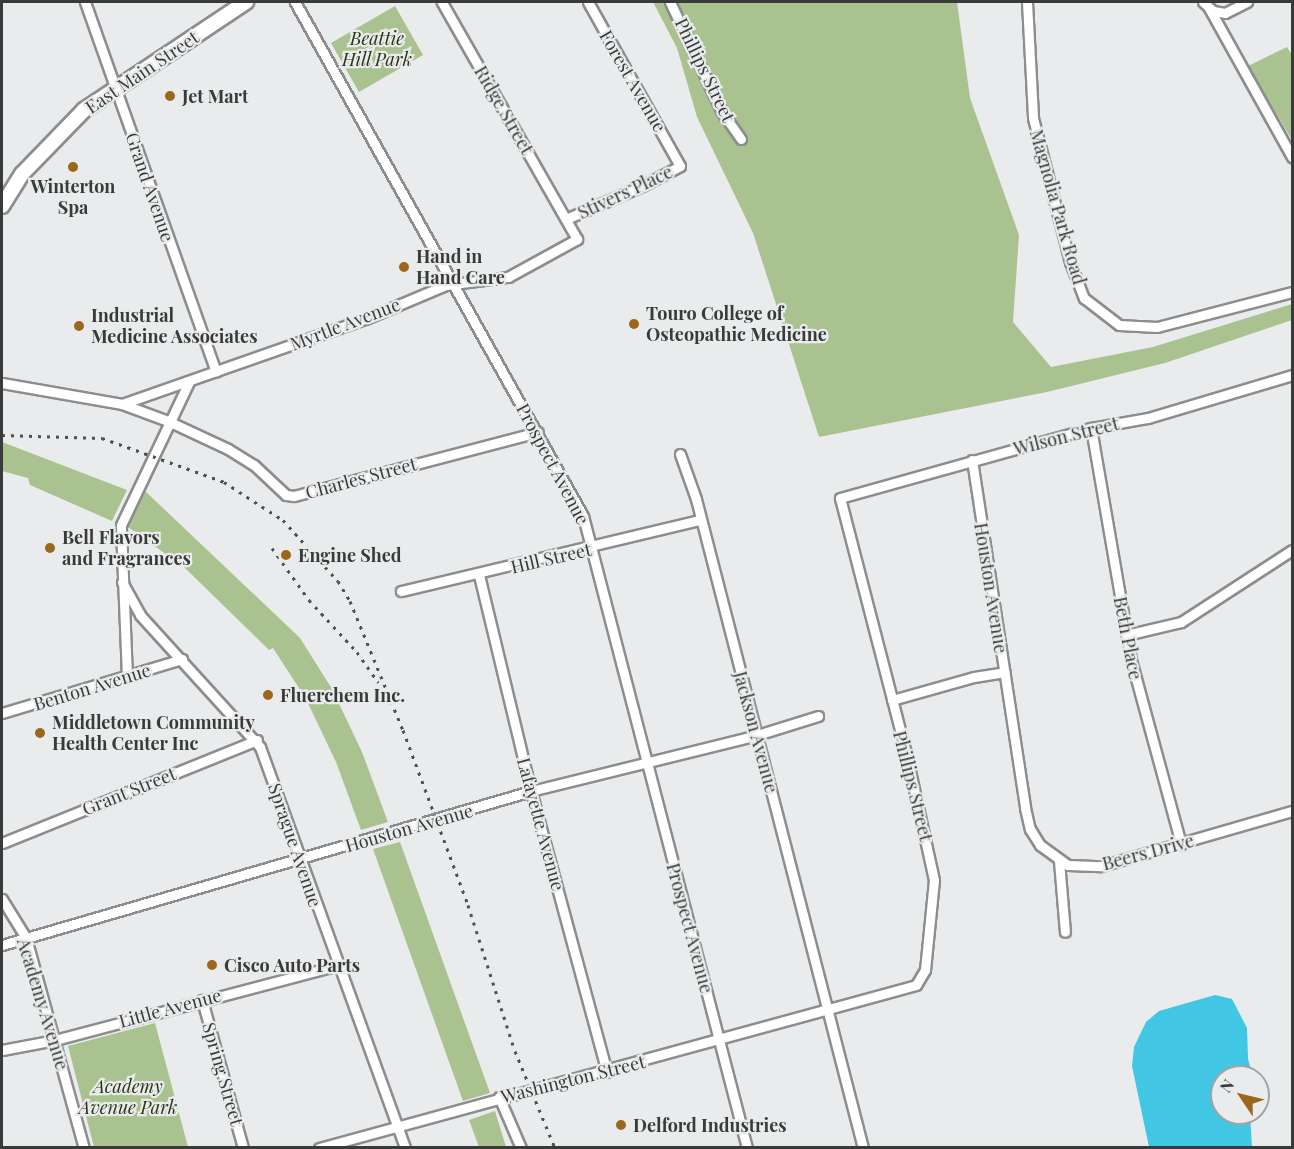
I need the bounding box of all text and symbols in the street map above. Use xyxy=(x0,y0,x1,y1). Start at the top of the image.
street label: Phillips Street xyxy=(671,14,739,126)
street label: East Main Street xyxy=(81,26,203,118)
street label: Forest Avenue xyxy=(595,26,671,136)
park label: Beattie Hill Park xyxy=(342,28,412,70)
street label: Ridge Street xyxy=(470,62,538,158)
place label: Jet Mart xyxy=(182,85,248,107)
marker: Jet Mart xyxy=(163,89,177,103)
street label: Magnolia Park Road xyxy=(1025,127,1091,287)
street label: Grand Avenue xyxy=(121,129,179,245)
marker: Winterton Spa xyxy=(66,160,80,174)
street label: Stivers Place xyxy=(574,161,676,223)
place label: Winterton Spa xyxy=(31,176,115,219)
place label: Hand in Hand Care xyxy=(416,246,505,288)
marker: Hand in Hand Care xyxy=(397,260,411,274)
street label: Myrtle Avenue xyxy=(287,293,403,355)
place label: Touro College of Osteopathic Medicine xyxy=(646,303,827,346)
place label: Industrial Medicine Associates xyxy=(91,305,258,348)
marker: Touro College of Osteopathic Medicine xyxy=(627,317,641,331)
marker: Industrial Medicine Associates xyxy=(72,319,86,333)
street label: Prospect Avenue xyxy=(512,399,594,529)
street label: Wilson Street xyxy=(1011,412,1121,460)
street label: Charles Street xyxy=(303,453,419,503)
street label: Houston Avenue xyxy=(970,521,1012,655)
place label: Bell Flavors and Fragrances xyxy=(62,527,191,570)
street label: Hill Street xyxy=(509,538,593,578)
marker: Bell Flavors and Fragrances xyxy=(43,541,57,555)
place label: Engine Shed xyxy=(298,544,401,566)
marker: Engine Shed xyxy=(279,548,293,562)
street label: Beth Place xyxy=(1109,595,1147,681)
street label: Benton Avenue xyxy=(31,659,153,715)
street label: Jackson Avenue xyxy=(729,669,783,795)
place label: Fluerchem Inc. xyxy=(280,684,405,706)
marker: Fluerchem Inc. xyxy=(261,688,275,702)
place label: Middletown Community Health Center Inc xyxy=(52,712,255,754)
marker: Middletown Community Health Center Inc xyxy=(33,726,47,740)
street label: Phillips Street xyxy=(889,729,937,843)
street label: Lafayette Avenue xyxy=(513,755,569,893)
street label: Grant Street xyxy=(79,762,179,820)
street label: Sprague Avenue xyxy=(264,780,326,910)
street label: Houston Avenue xyxy=(342,799,476,857)
street label: Beers Drive xyxy=(1100,829,1196,875)
street label: Prospect Avenue xyxy=(662,860,718,996)
street label: Academy Avenue xyxy=(13,935,73,1073)
place label: Cisco Auto Parts xyxy=(224,954,361,976)
marker: Cisco Auto Parts xyxy=(205,958,219,972)
street label: Little Avenue xyxy=(116,984,224,1032)
street label: Spring Street xyxy=(198,1020,248,1128)
street label: Washington Street xyxy=(499,1051,647,1107)
north arrow xyxy=(1210,1065,1270,1125)
text: N xyxy=(1215,1075,1238,1096)
park label: Academy Avenue Park xyxy=(79,1076,177,1118)
place label: Delford Industries xyxy=(633,1114,787,1136)
marker: Delford Industries xyxy=(614,1118,628,1132)

